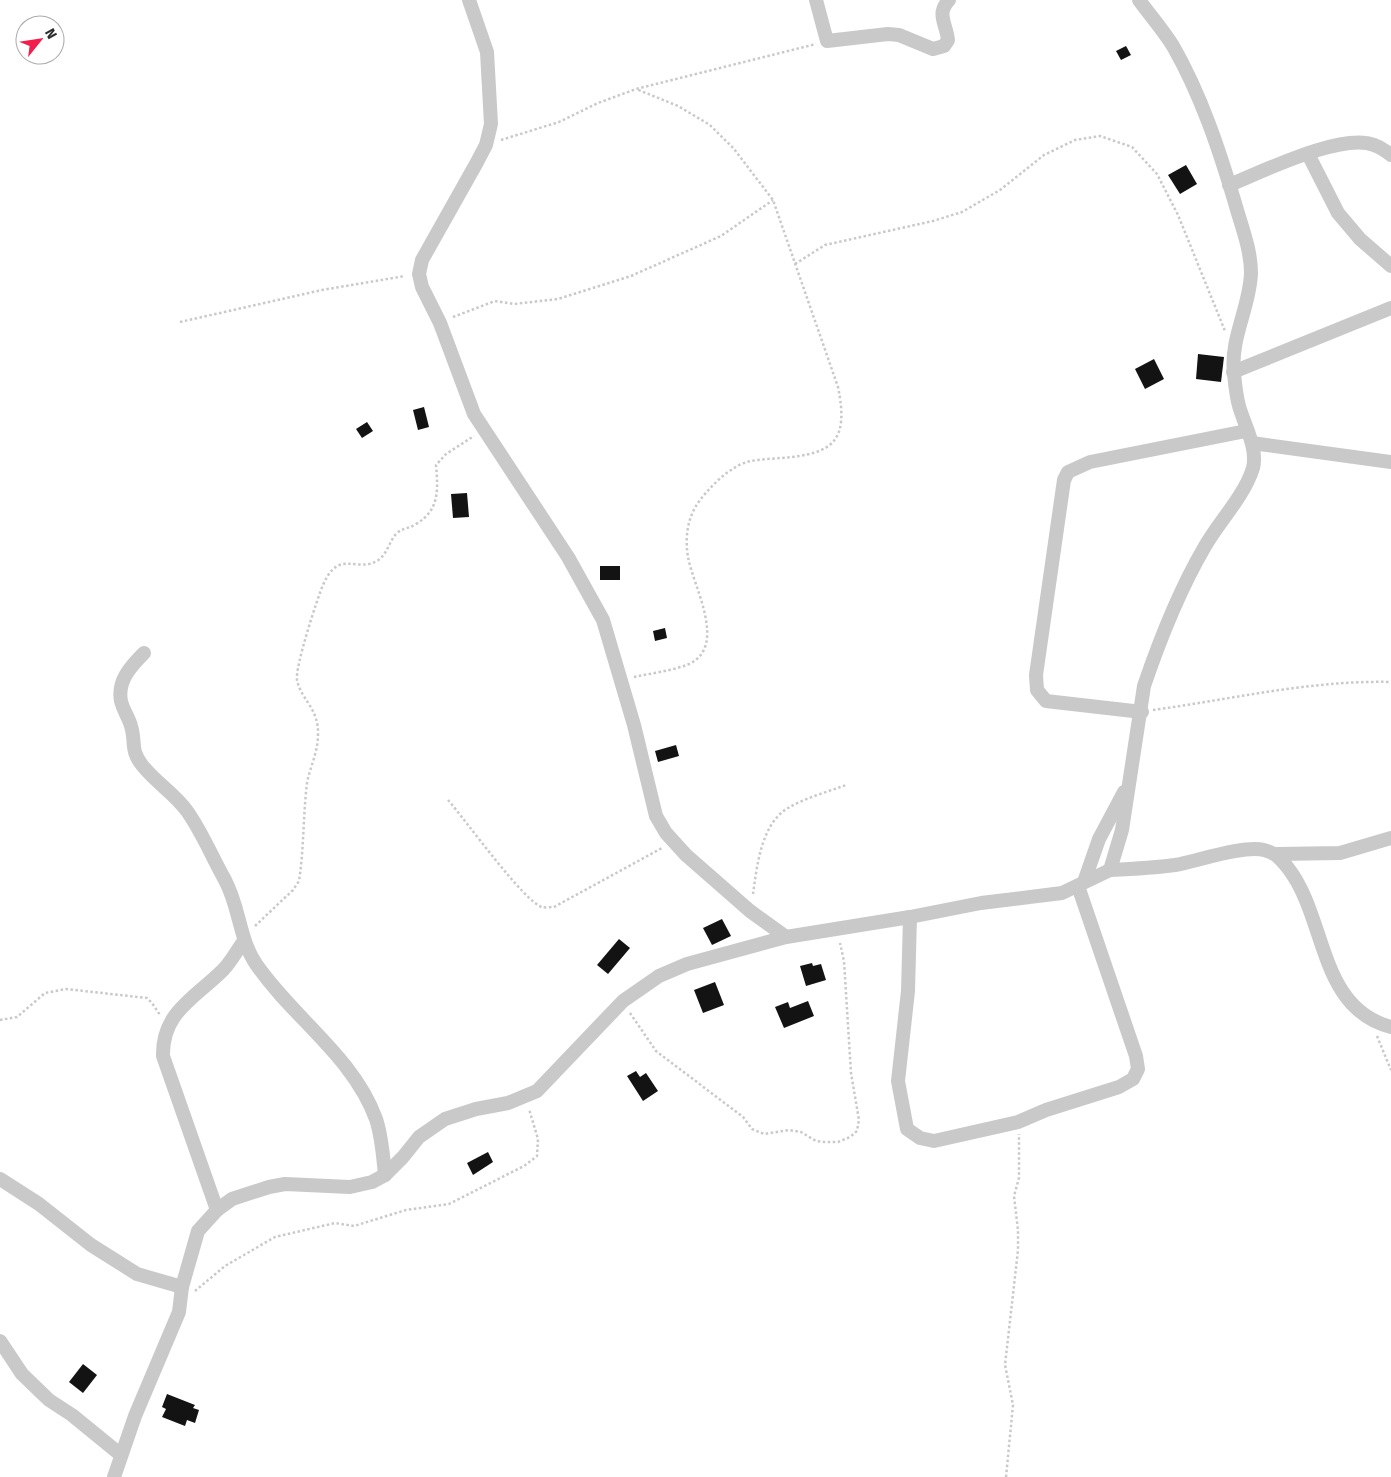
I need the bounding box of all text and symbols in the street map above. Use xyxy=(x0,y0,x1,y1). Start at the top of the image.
north arrow xyxy=(15,15,65,65)
text: N xyxy=(41,25,61,42)

